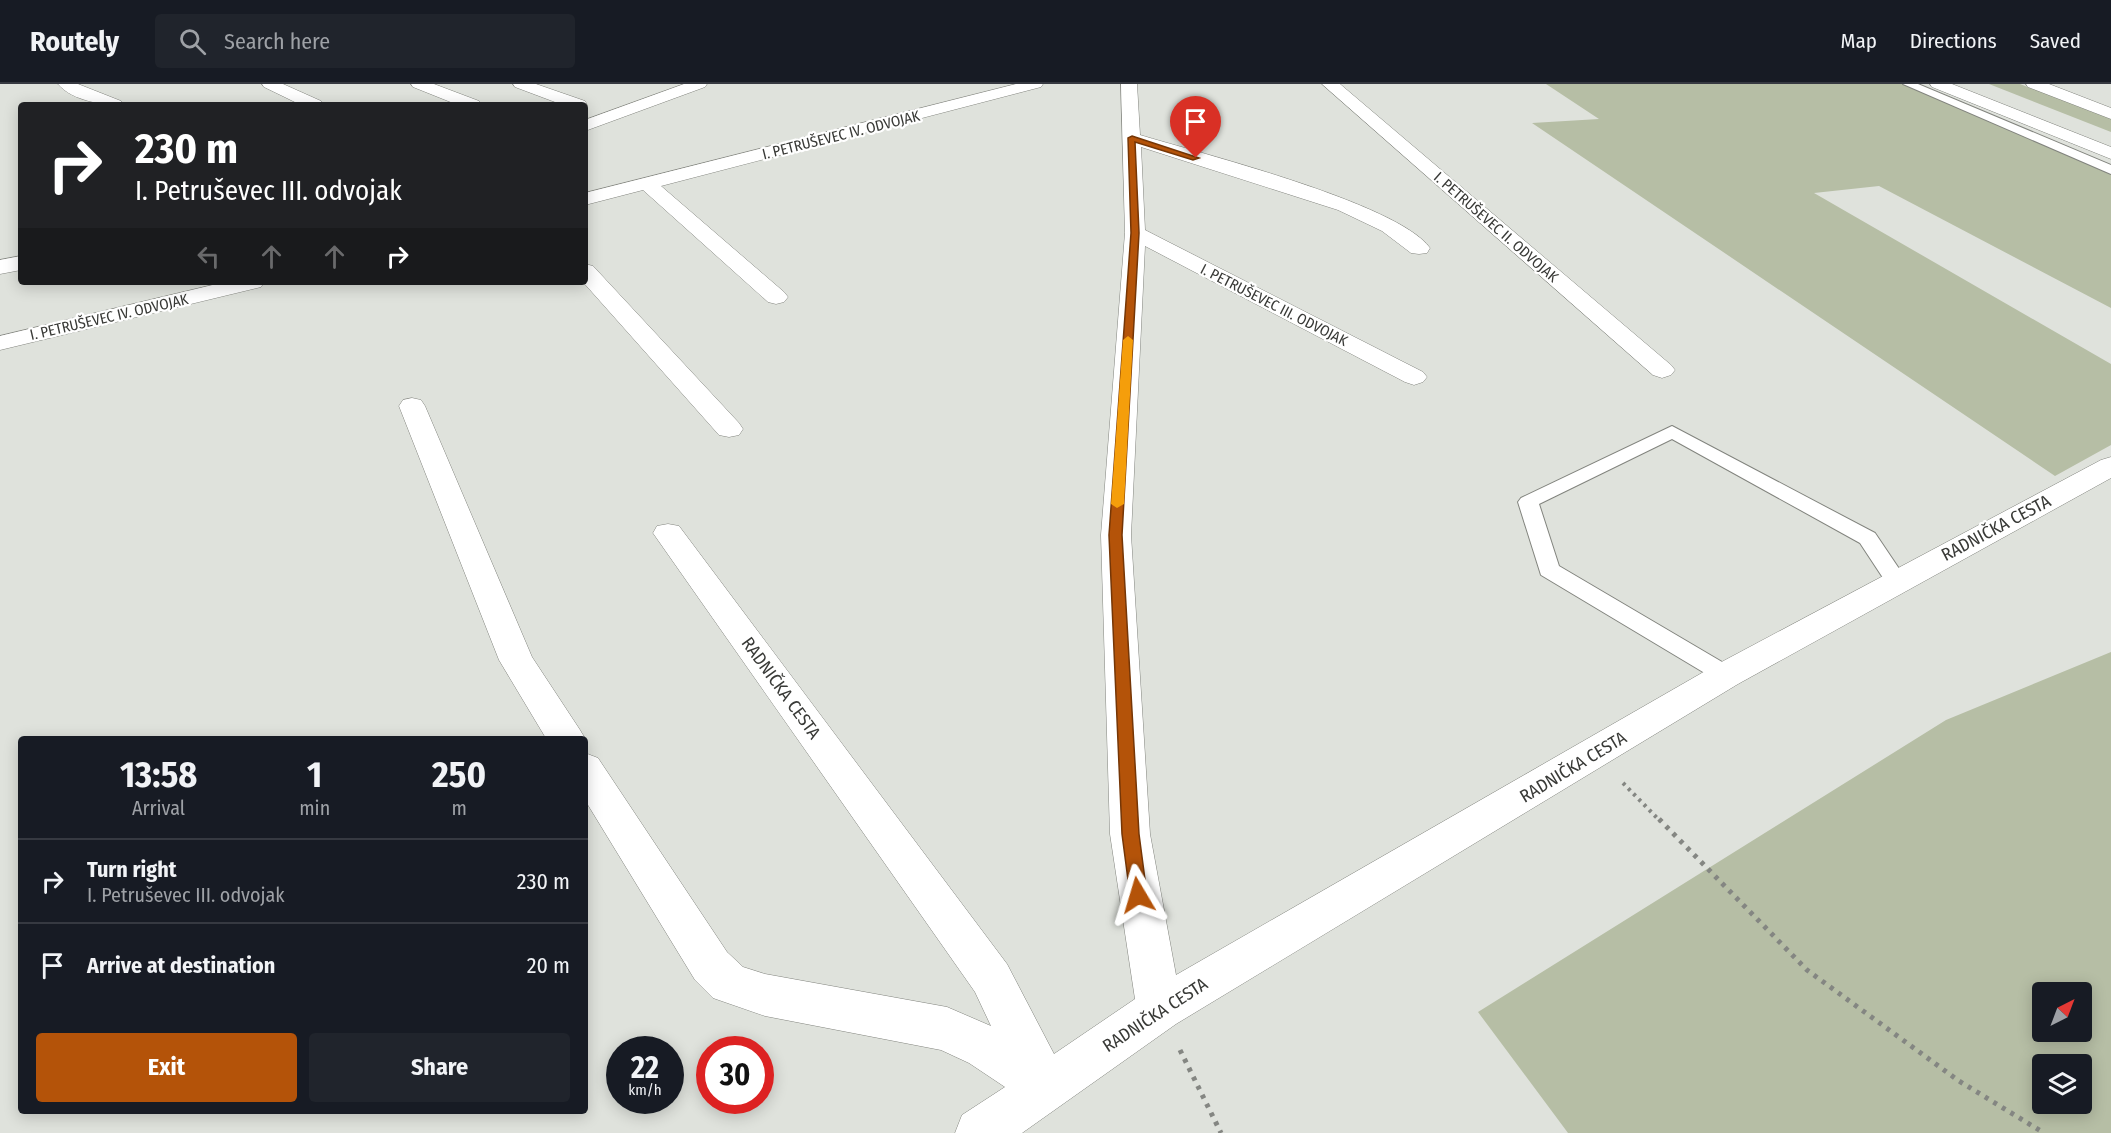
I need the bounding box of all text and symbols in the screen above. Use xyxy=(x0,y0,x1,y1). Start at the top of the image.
search box xyxy=(155,14,575,68)
text: Routely xyxy=(30,25,119,58)
icon: search xyxy=(176,25,209,58)
text: Search here xyxy=(224,28,330,55)
text: Map xyxy=(1840,28,1877,54)
text: Directions xyxy=(1910,28,1997,54)
text: Saved xyxy=(2030,28,2081,54)
pin xyxy=(1170,96,1221,158)
icon: arrive xyxy=(1179,105,1212,138)
street label: I. PETRUŠEVEC IV. ODVOJAK xyxy=(760,107,922,163)
text: 230 m xyxy=(135,124,238,174)
icon: right xyxy=(36,126,114,204)
street label: I. PETRUŠEVEC II. ODVOJAK xyxy=(1430,168,1562,286)
text: I. Petruševec III. odvojak xyxy=(135,175,402,207)
icon: left xyxy=(192,240,225,273)
icon: ahead xyxy=(255,240,288,273)
icon: ahead xyxy=(318,240,351,273)
icon: right xyxy=(381,240,414,273)
street label: I. PETRUŠEVEC III. ODVOJAK xyxy=(1197,260,1351,350)
street label: I. PETRUŠEVEC IV. ODVOJAK xyxy=(28,290,190,344)
street label: RADNIČKA CESTA xyxy=(1938,490,2055,566)
street label: RADNIČKA CESTA xyxy=(737,633,826,744)
street label: RADNIČKA CESTA xyxy=(1516,726,1631,807)
text: 13:58 xyxy=(120,753,197,797)
text: 1 xyxy=(307,753,322,797)
text: 250 xyxy=(432,753,486,797)
text: Arrival xyxy=(132,796,185,820)
text: min xyxy=(299,796,330,820)
text: m xyxy=(451,796,467,820)
text: Turn right xyxy=(87,856,176,883)
position arrow xyxy=(1106,863,1170,927)
icon: right xyxy=(36,865,69,898)
text: 230 m xyxy=(517,868,570,895)
text: I. Petruševec III. odvojak xyxy=(87,883,285,907)
icon: arrive xyxy=(36,949,69,982)
text: Arrive at destination xyxy=(87,952,275,979)
text: 20 m xyxy=(527,952,570,979)
street label: RADNIČKA CESTA xyxy=(1098,973,1212,1057)
north arrow xyxy=(2032,982,2092,1042)
map controls xyxy=(2032,982,2092,1114)
button: Exit xyxy=(36,1033,297,1102)
button: Share xyxy=(309,1033,570,1102)
speed limit sign: 30 xyxy=(696,1036,774,1114)
text: 22 xyxy=(631,1050,659,1086)
button: layers xyxy=(2032,1054,2092,1114)
text: km/h xyxy=(628,1081,662,1099)

